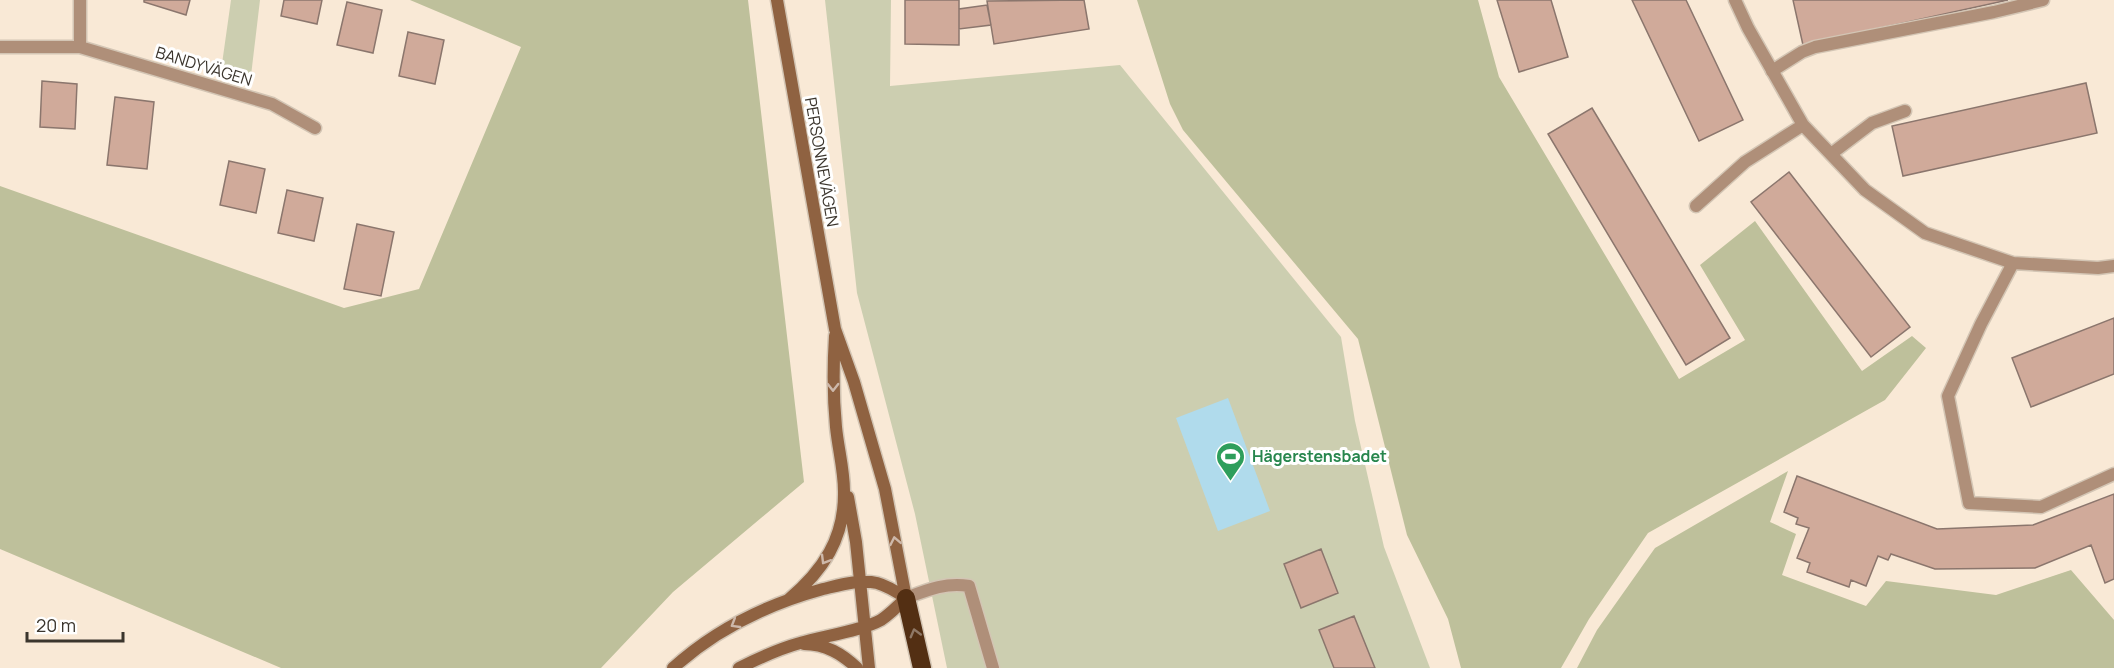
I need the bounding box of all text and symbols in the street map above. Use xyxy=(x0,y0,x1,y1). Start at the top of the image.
street label: BANDYVÄGEN xyxy=(153,41,255,91)
street label: PERSONNEVÄGEN xyxy=(800,96,844,228)
one-way arrow xyxy=(827,383,839,392)
sports icon: Hägerstensbadet xyxy=(1215,440,1247,482)
place label: Hägerstensbadet xyxy=(1252,445,1387,467)
one-way arrow xyxy=(890,536,903,546)
one-way arrow xyxy=(820,554,832,564)
scale bar xyxy=(27,605,123,643)
text: 20 m xyxy=(36,613,76,637)
one-way arrow xyxy=(731,617,741,629)
one-way arrow xyxy=(910,628,922,639)

